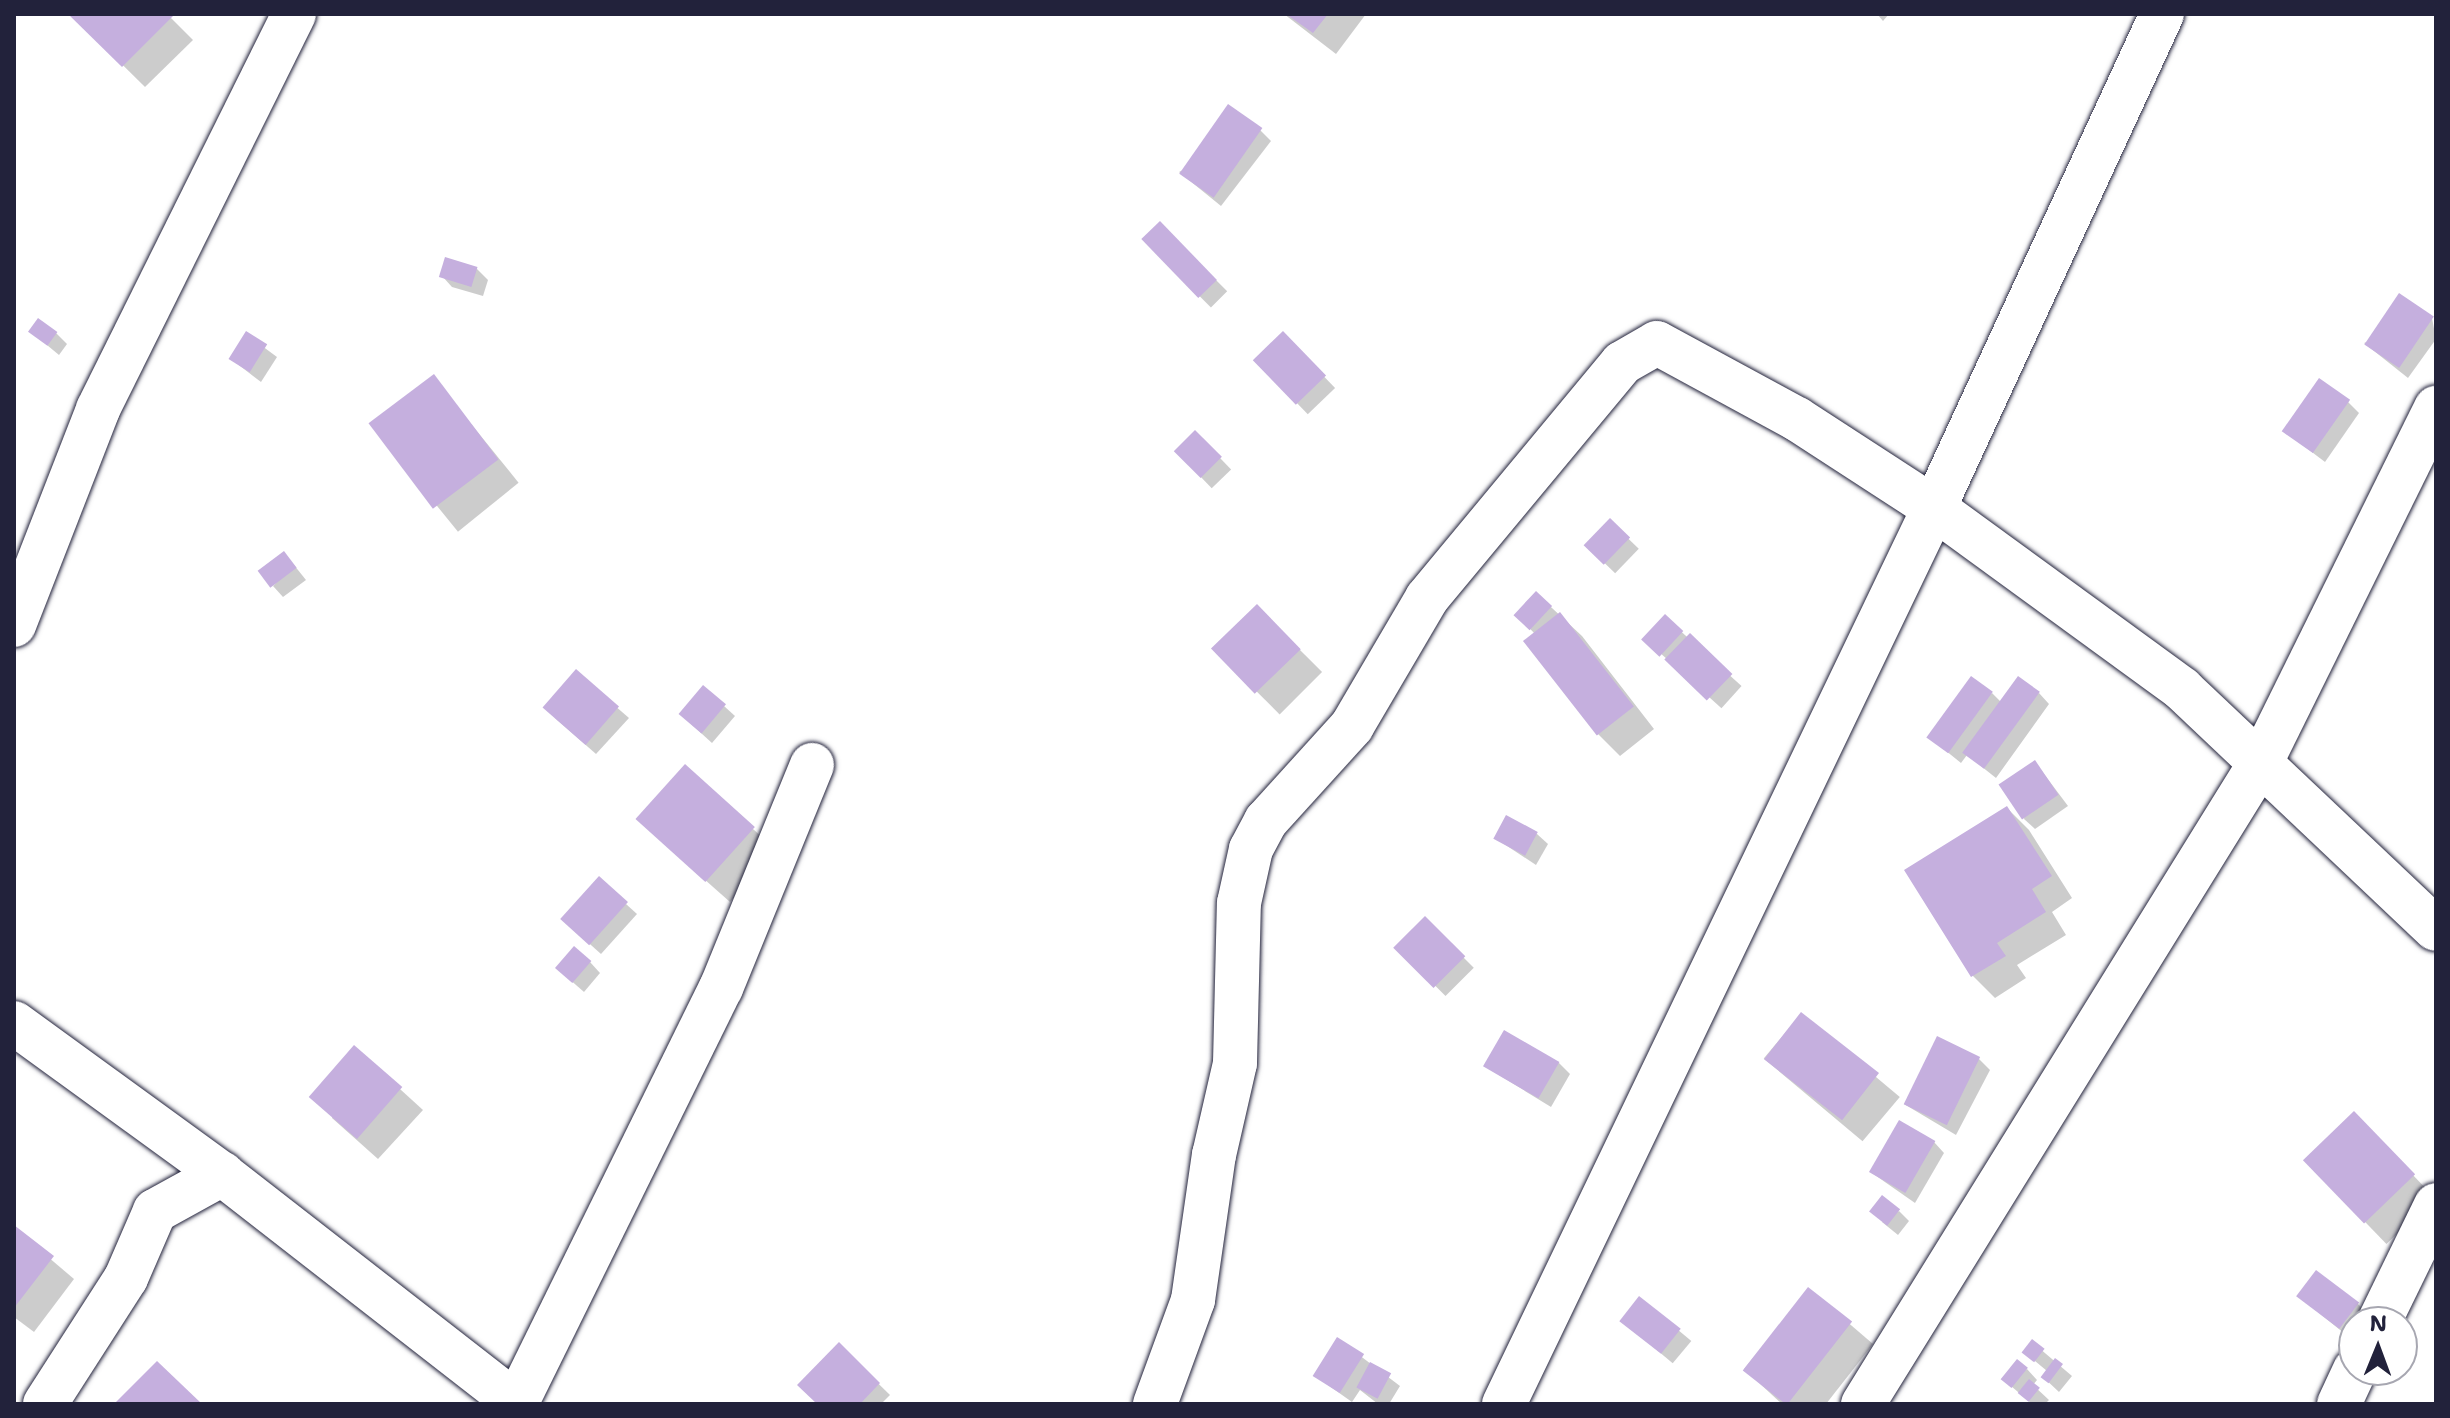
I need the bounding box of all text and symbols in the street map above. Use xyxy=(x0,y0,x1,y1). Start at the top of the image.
north arrow xyxy=(2338,1306,2418,1386)
text: N xyxy=(2369,1309,2387,1338)

